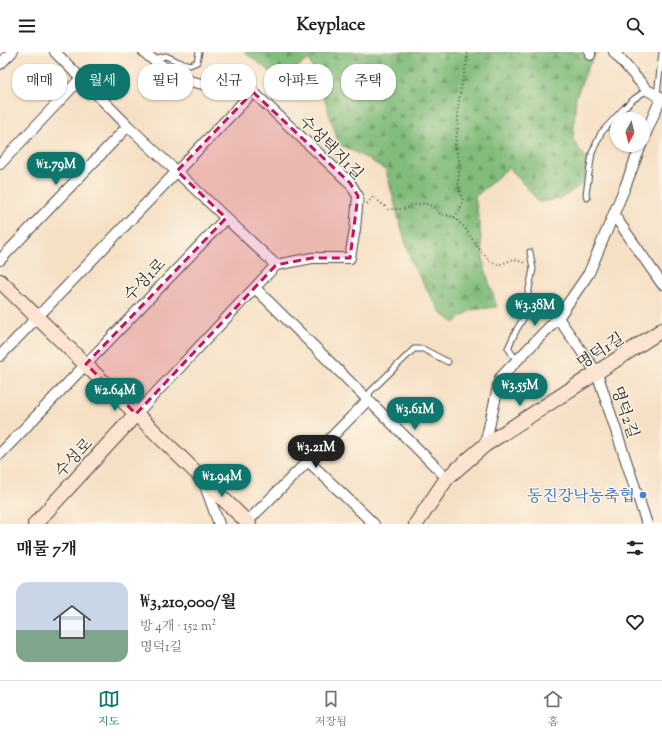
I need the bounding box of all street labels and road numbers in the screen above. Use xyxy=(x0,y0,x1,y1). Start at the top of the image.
street label: 수성택지1길 xyxy=(293,111,368,186)
street label: 수성1로 xyxy=(120,254,172,307)
street label: 명덕1길 xyxy=(573,328,629,376)
street label: 명덕2길 xyxy=(604,384,643,442)
street label: 수성로 xyxy=(51,434,99,484)

